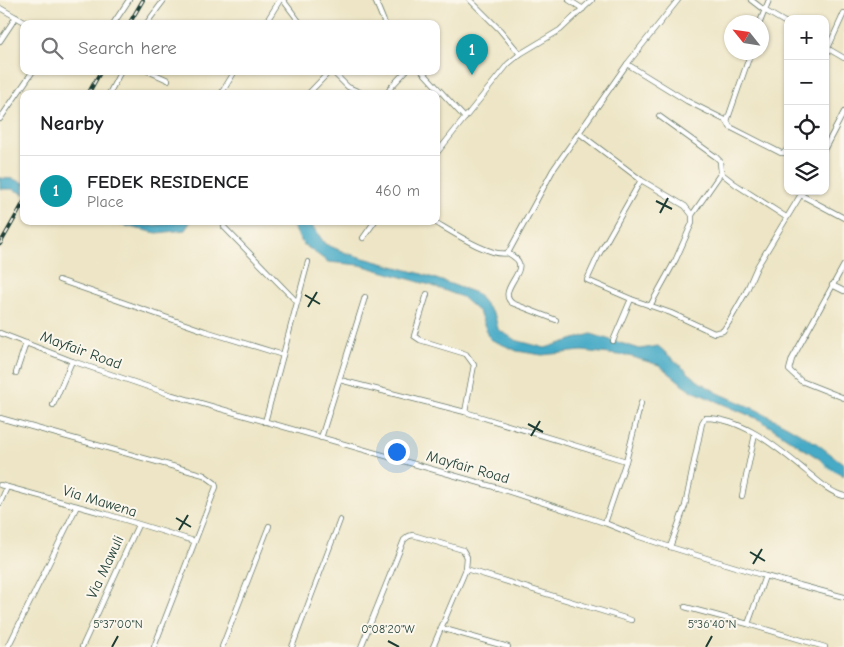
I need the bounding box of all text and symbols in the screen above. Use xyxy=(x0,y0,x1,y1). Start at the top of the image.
north arrow xyxy=(724,15,769,60)
map controls xyxy=(784,15,829,195)
button: + xyxy=(784,15,829,60)
search box xyxy=(20,20,440,75)
icon: search xyxy=(38,34,66,62)
pin: 1 xyxy=(456,34,488,75)
text: Search here xyxy=(78,37,177,59)
button: − xyxy=(784,60,829,105)
button: locate xyxy=(784,105,829,150)
text: Nearby xyxy=(40,111,104,135)
button: layers xyxy=(784,150,829,195)
text: FEDEK RESIDENCE xyxy=(87,171,248,193)
text: 1 xyxy=(53,182,59,200)
text: 460 m xyxy=(375,182,420,200)
text: Place xyxy=(87,193,123,211)
street label: Mayfair Road xyxy=(38,327,124,373)
your location xyxy=(384,439,410,465)
street label: Mayfair Road xyxy=(424,447,512,487)
street label: Via Mawena xyxy=(61,481,139,521)
street label: Via Mawuli xyxy=(83,532,127,602)
text: 5°37'00"N xyxy=(93,617,143,631)
text: 5°36'40"N xyxy=(688,617,736,631)
text: 0°08'20"W xyxy=(361,622,415,636)

